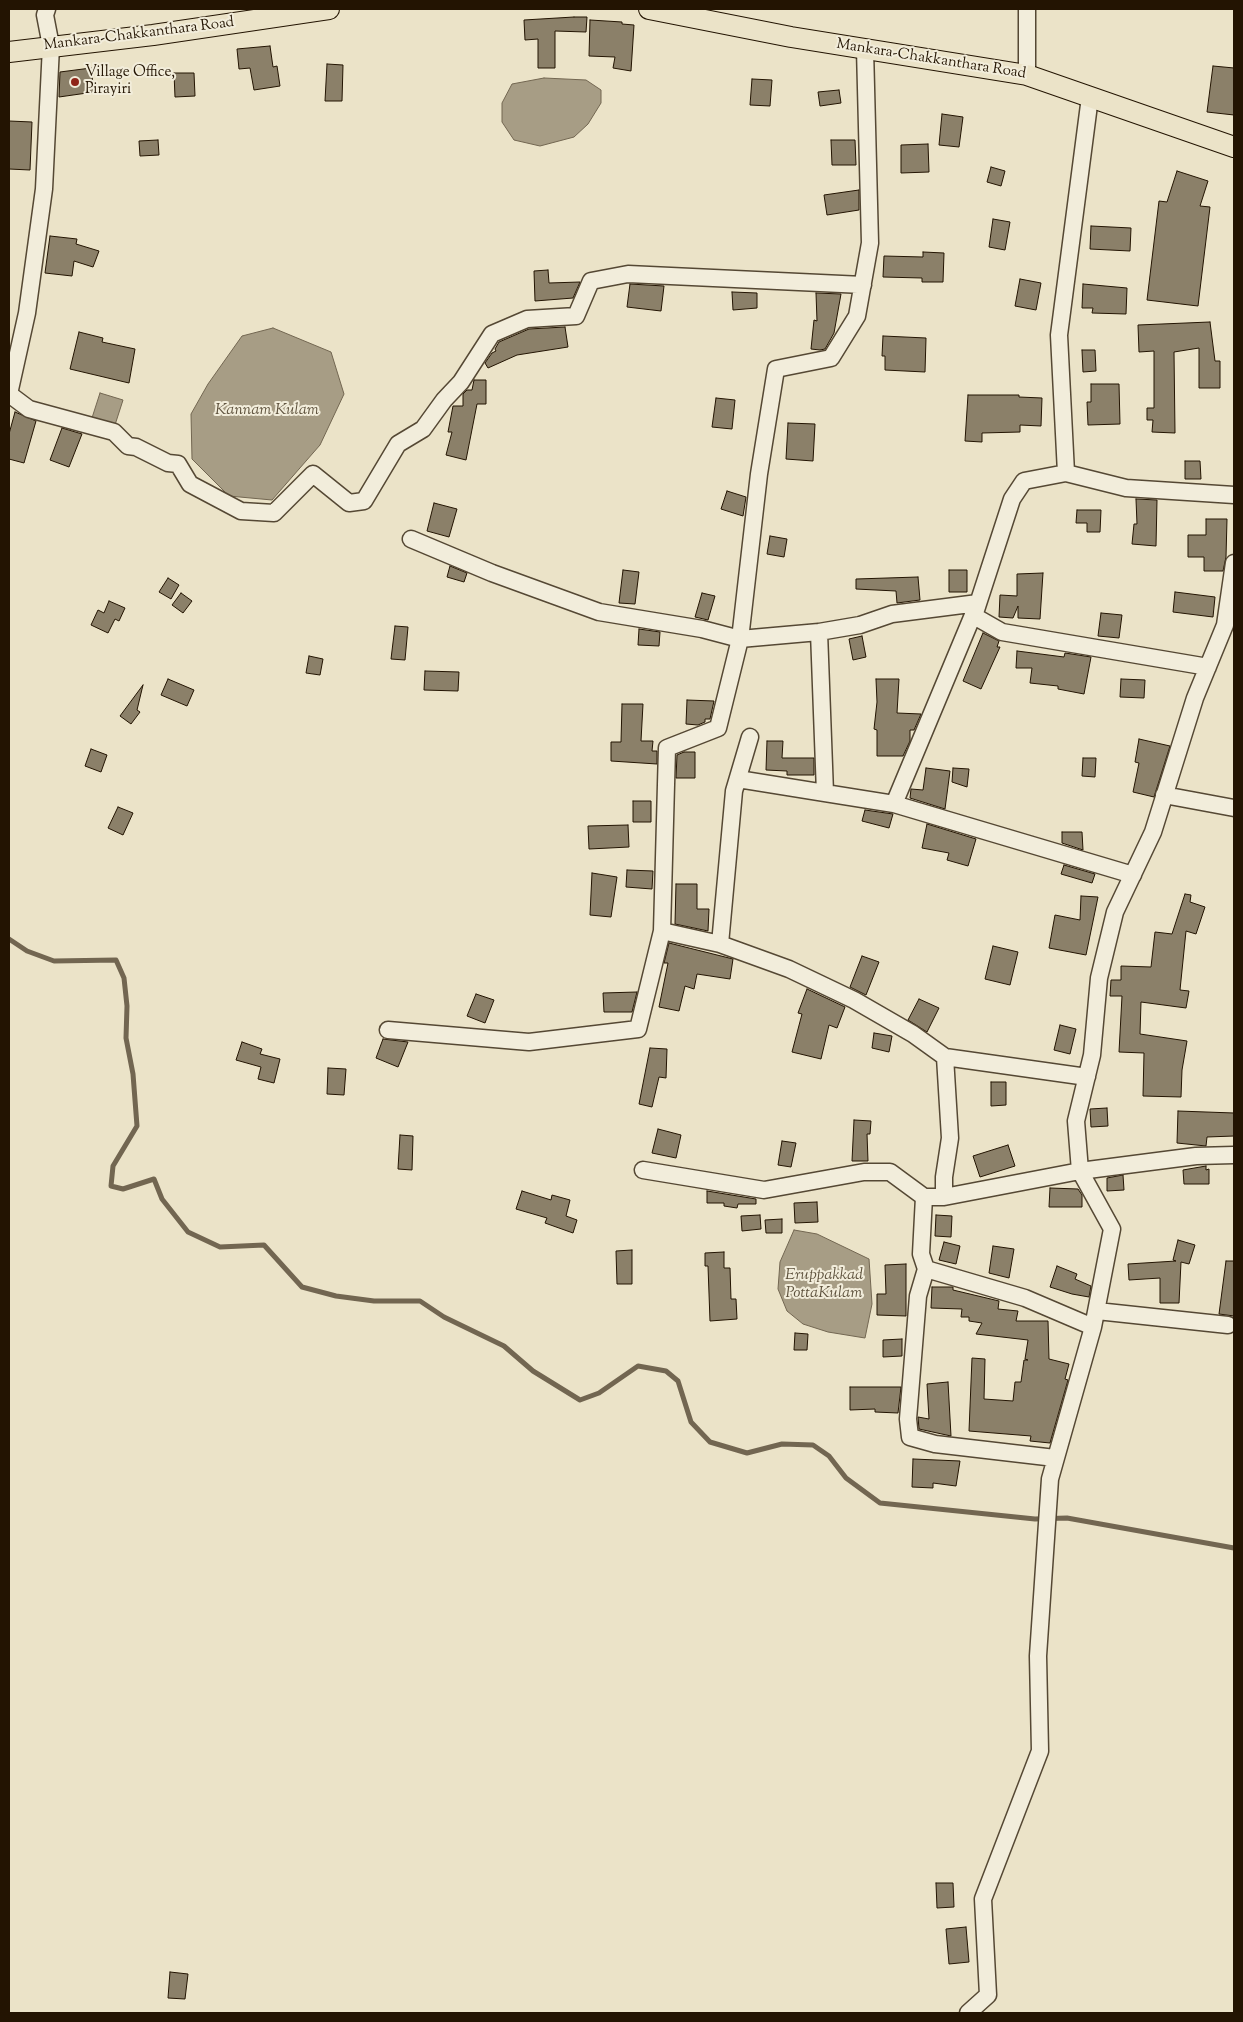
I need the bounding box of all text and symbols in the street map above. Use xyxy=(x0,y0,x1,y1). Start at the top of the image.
street label: Mankara-Chakkanthara Road xyxy=(43,14,235,56)
street label: Mankara-Chakkanthara Road xyxy=(835,36,1027,84)
place label: Village Office, Pirayiri xyxy=(85,64,175,99)
marker: Village Office, Pirayiri xyxy=(69,76,81,88)
water label: Kannam Kulam xyxy=(215,401,319,421)
water label: Eruppakkad PottaKulam xyxy=(785,1266,863,1304)

